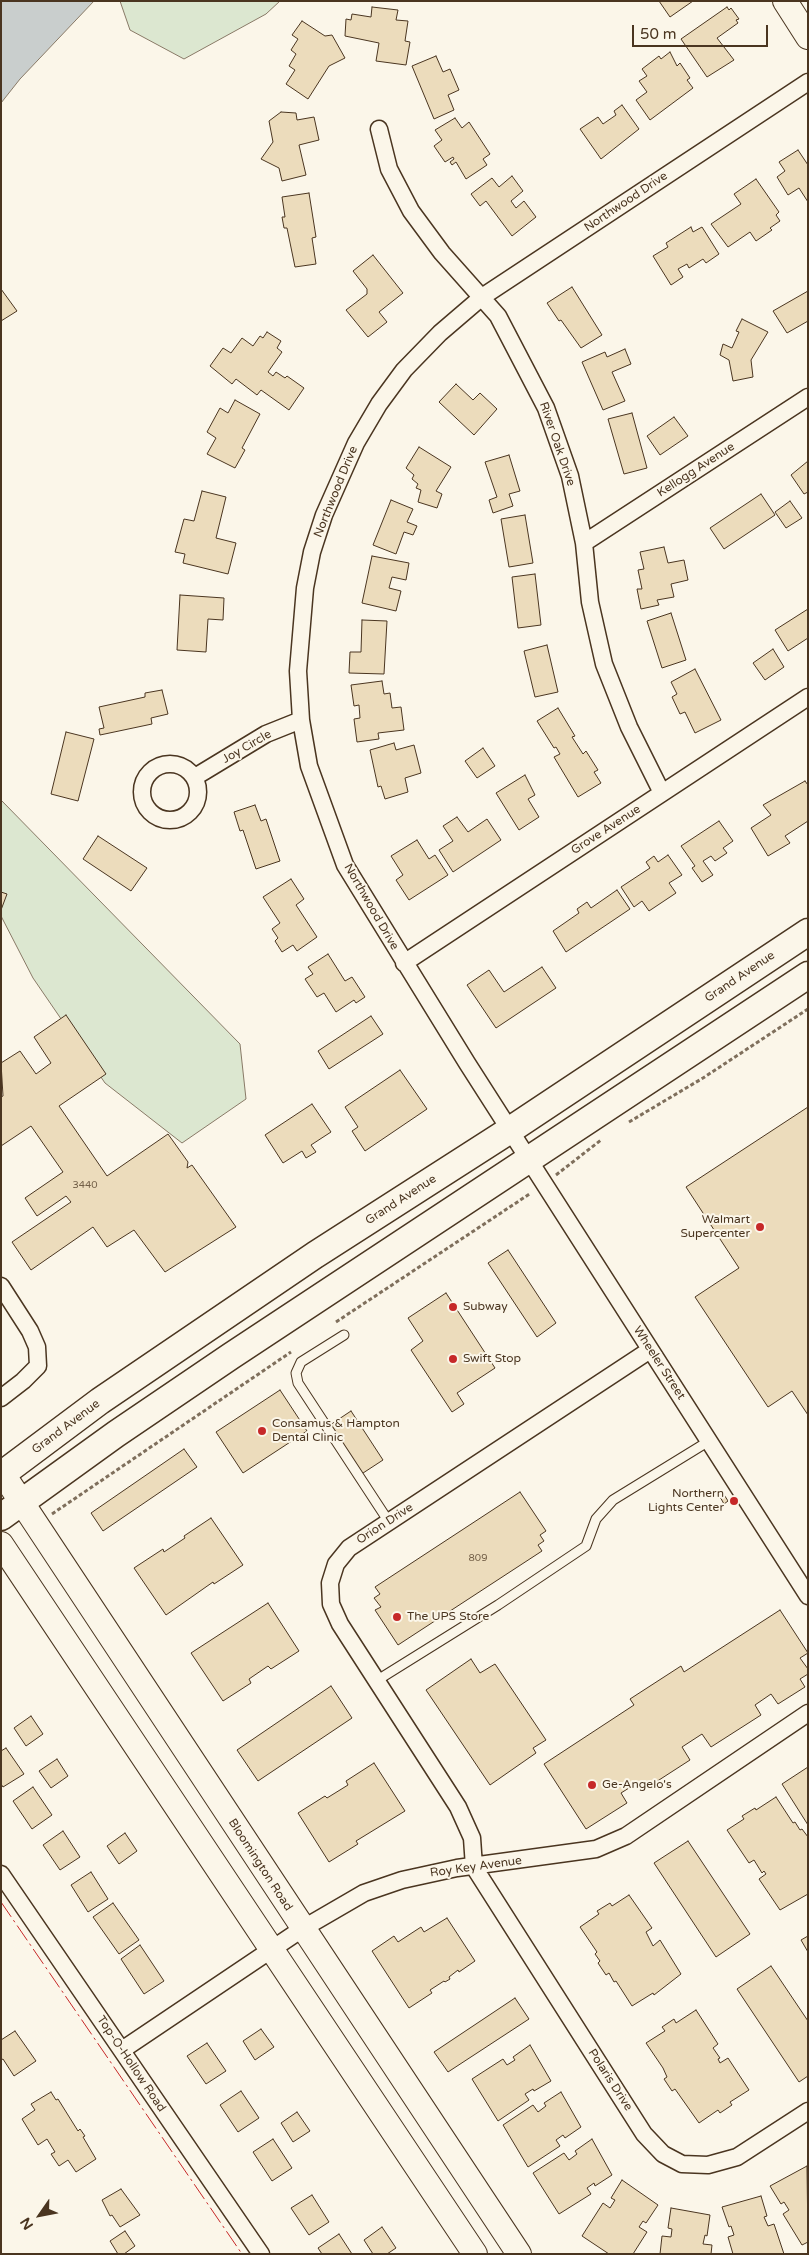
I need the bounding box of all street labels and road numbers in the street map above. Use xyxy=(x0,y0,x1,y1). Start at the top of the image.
street label: Northwood Drive xyxy=(582,169,670,235)
street label: River Oak Drive xyxy=(536,400,578,488)
street label: Kellogg Avenue xyxy=(655,440,737,500)
street label: Northwood Drive xyxy=(311,444,361,540)
street label: Joy Circle xyxy=(220,727,274,767)
street label: Grove Avenue xyxy=(569,802,643,858)
street label: Northwood Drive xyxy=(340,861,402,953)
street label: Grand Avenue xyxy=(702,948,778,1006)
street label: Grand Avenue xyxy=(363,1172,439,1228)
street label: Wheeler Street xyxy=(630,1324,688,1402)
street label: Grand Avenue xyxy=(29,1397,103,1457)
street label: Orion Drive xyxy=(354,1500,416,1548)
street label: Bloomington Road xyxy=(225,1816,295,1914)
street label: Roy Key Avenue xyxy=(429,1853,523,1881)
street label: Top-O-Hollow Road xyxy=(93,2013,169,2115)
street label: Polaris Drive xyxy=(585,2046,635,2114)

